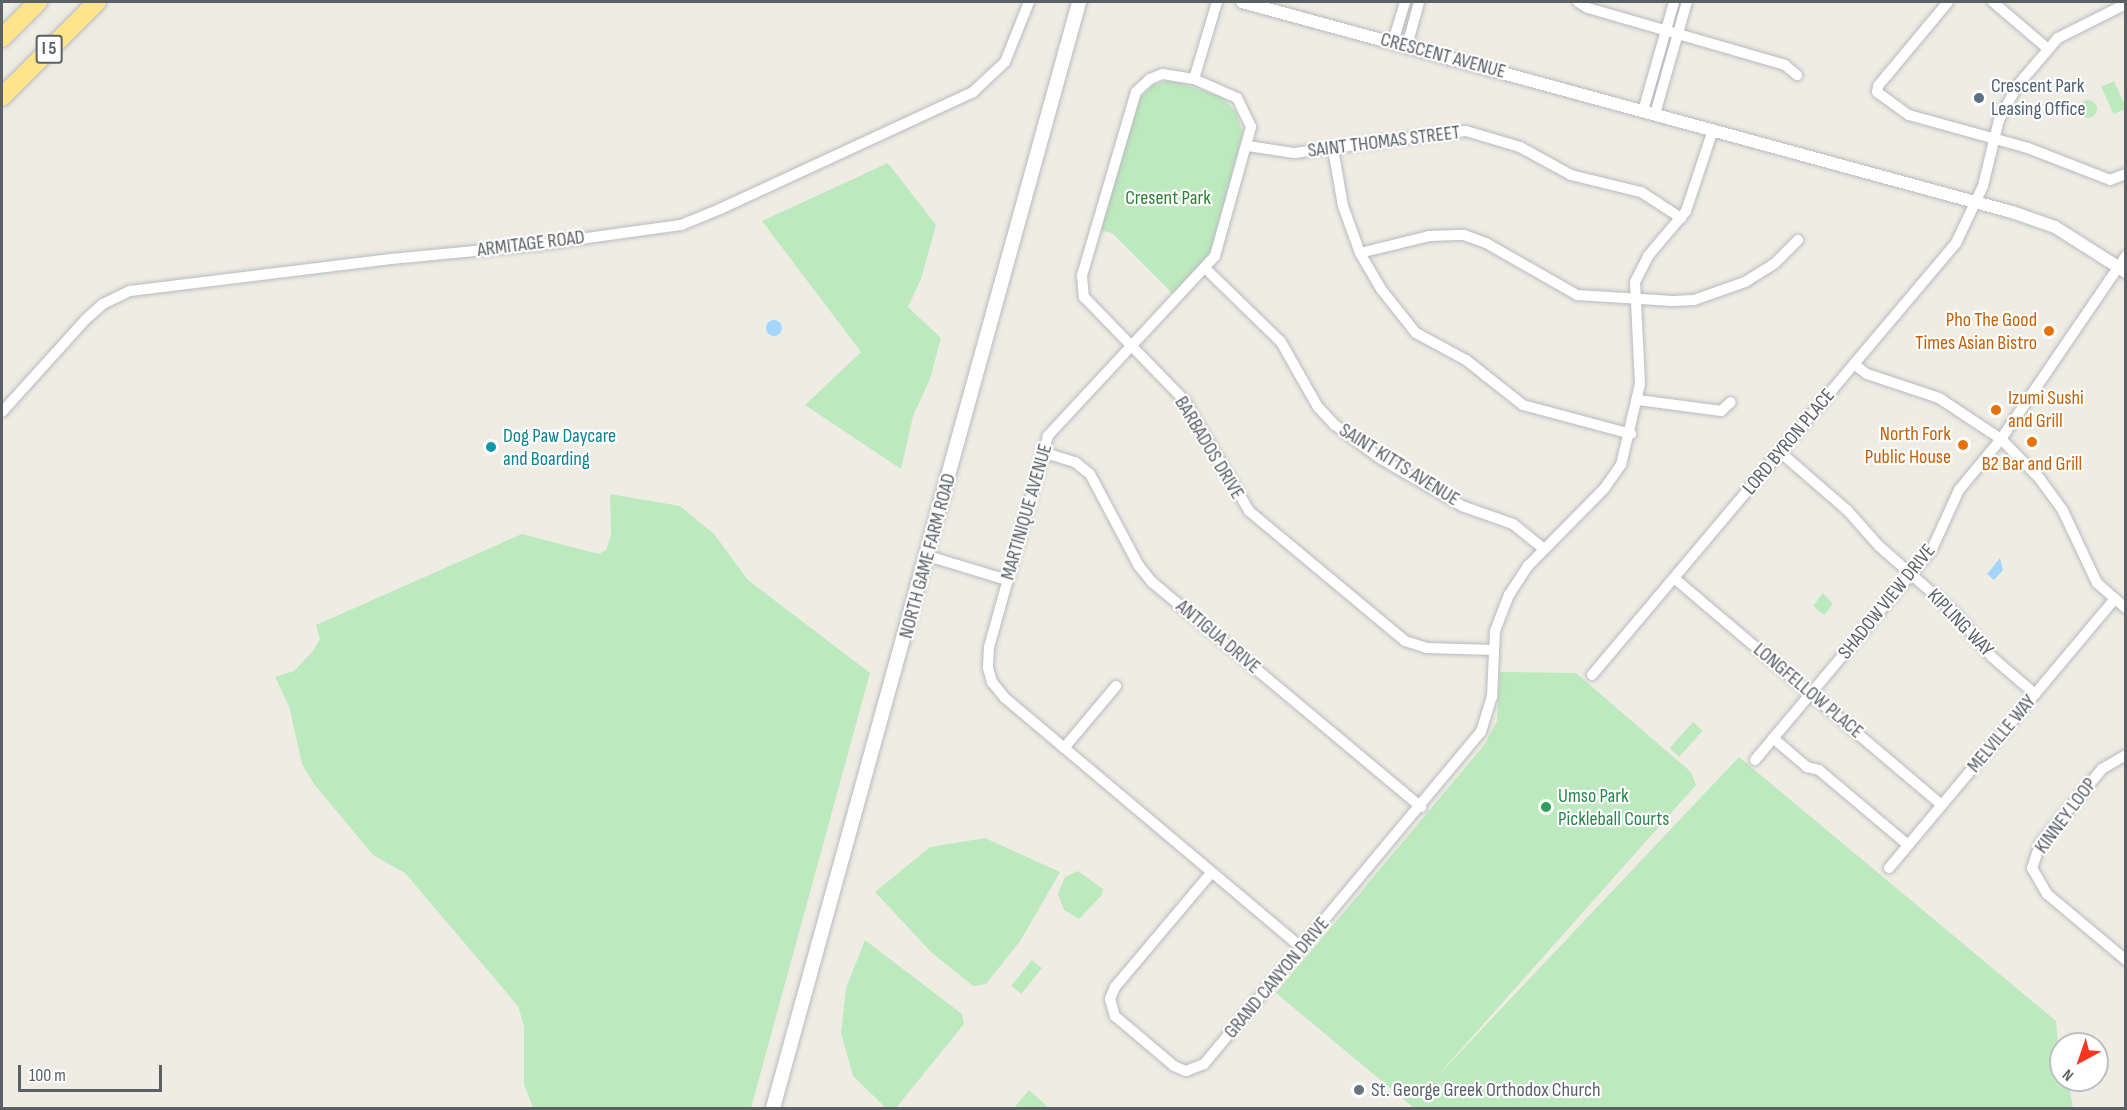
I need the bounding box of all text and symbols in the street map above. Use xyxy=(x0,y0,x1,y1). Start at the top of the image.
street label: CRESCENT AVENUE xyxy=(1378,28,1508,84)
road number: I 5 xyxy=(36,34,62,64)
place label: Crescent Park Leasing Office xyxy=(1991,74,2086,121)
marker: Crescent Park Leasing Office xyxy=(1972,91,1986,105)
street label: SAINT THOMAS STREET xyxy=(1306,121,1462,163)
park label: Cresent Park xyxy=(1125,186,1211,210)
street label: ARMITAGE ROAD xyxy=(476,226,586,262)
place label: Pho The Good Times Asian Bistro xyxy=(1915,308,2037,355)
marker: Pho The Good Times Asian Bistro xyxy=(2042,324,2056,338)
street label: LORD BYRON PLACE xyxy=(1738,384,1840,500)
place label: Izumi Sushi and Grill xyxy=(2008,386,2084,433)
street label: BARBADOS DRIVE xyxy=(1169,392,1249,504)
marker: Izumi Sushi and Grill xyxy=(1989,403,2003,417)
street label: SAINT KITTS AVENUE xyxy=(1334,418,1464,512)
place label: North Fork Public House xyxy=(1865,422,1951,469)
place label: Dog Paw Daycare and Boarding xyxy=(503,424,616,471)
marker: B2 Bar and Grill xyxy=(2025,435,2039,449)
marker: North Fork Public House xyxy=(1956,438,1970,452)
marker: Dog Paw Daycare and Boarding xyxy=(484,440,498,454)
street label: MARTINIQUE AVENUE xyxy=(996,441,1058,583)
place label: B2 Bar and Grill xyxy=(1982,452,2082,476)
street label: NORTH GAME FARM ROAD xyxy=(894,471,962,641)
street label: SHADOW VIEW DRIVE xyxy=(1833,540,1941,664)
street label: KIPLING WAY xyxy=(1922,584,1998,662)
street label: ANTIGUA DRIVE xyxy=(1171,595,1265,679)
street label: LONGFELLOW PLACE xyxy=(1748,638,1868,744)
street label: MELVILLE WAY xyxy=(1962,690,2042,778)
street label: KINNEY LOOP xyxy=(2030,773,2102,859)
place label: Umso Park Pickleball Courts xyxy=(1558,784,1669,831)
marker: Umso Park Pickleball Courts xyxy=(1539,800,1553,814)
street label: GRAND CANYON DRIVE xyxy=(1219,912,1335,1044)
north arrow xyxy=(2049,1032,2109,1092)
scale bar xyxy=(21,1053,165,1091)
text: 100 m xyxy=(29,1065,66,1086)
text: N xyxy=(2059,1065,2078,1085)
place label: St. George Greek Orthodox Church xyxy=(1371,1078,1600,1102)
marker: St. George Greek Orthodox Church xyxy=(1352,1083,1366,1097)

